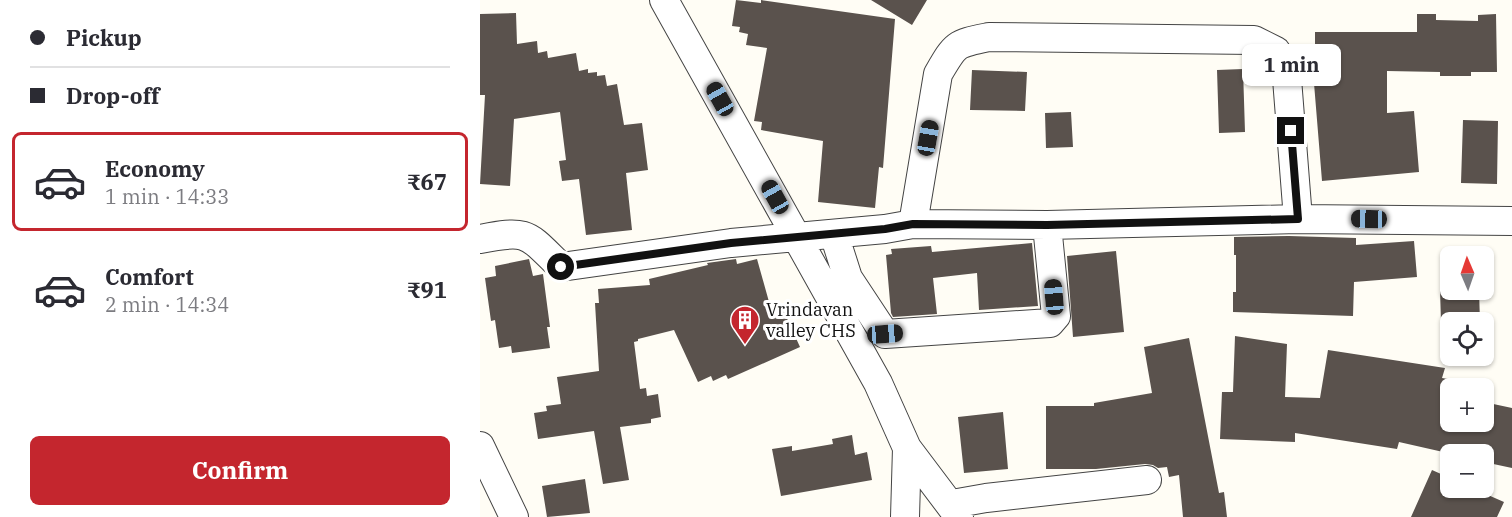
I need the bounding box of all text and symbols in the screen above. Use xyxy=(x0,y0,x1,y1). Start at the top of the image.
text: Pickup xyxy=(66,23,142,52)
callout: 1 min xyxy=(1242,44,1340,86)
text: 1 min xyxy=(1264,51,1320,78)
car xyxy=(703,79,737,119)
text: Drop-off xyxy=(66,81,160,110)
route end xyxy=(1277,117,1304,144)
car xyxy=(916,119,940,157)
text: Economy xyxy=(105,154,205,183)
icon: car xyxy=(33,155,87,209)
text: ₹67 xyxy=(406,167,447,196)
car xyxy=(758,177,792,217)
text: 1 min · 14:33 xyxy=(105,183,229,210)
car xyxy=(1351,210,1387,228)
north arrow xyxy=(1440,246,1494,300)
map controls xyxy=(1440,246,1494,498)
route start xyxy=(547,253,574,280)
text: Comfort xyxy=(105,262,194,291)
icon: car xyxy=(33,263,87,317)
text: ₹91 xyxy=(406,275,447,304)
car xyxy=(1043,278,1065,316)
text: 2 min · 14:34 xyxy=(105,291,229,318)
place label: Vrindavan valley CHS xyxy=(766,298,856,342)
building icon: Vrindavan valley CHS xyxy=(729,304,761,346)
button: locate xyxy=(1440,312,1494,366)
car xyxy=(866,324,904,344)
button: + xyxy=(1440,378,1494,432)
button: Confirm xyxy=(30,436,450,505)
button: − xyxy=(1440,444,1494,498)

